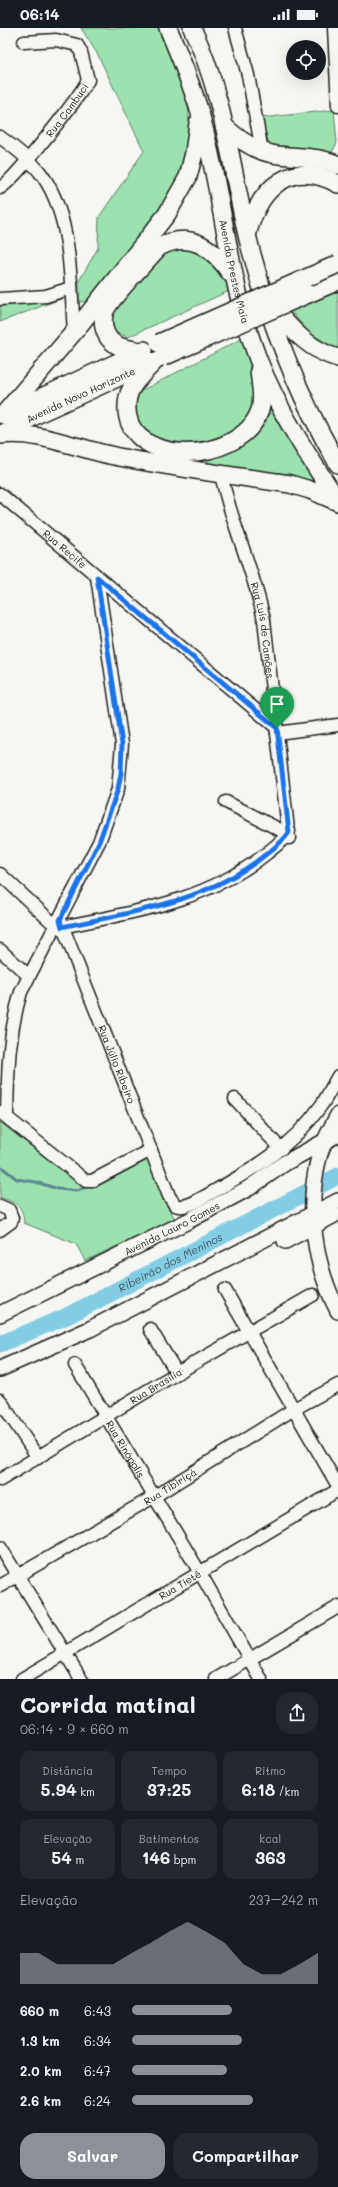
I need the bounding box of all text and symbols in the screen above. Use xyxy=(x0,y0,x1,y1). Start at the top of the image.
text: 06:14 xyxy=(20,4,60,24)
map controls xyxy=(286,40,326,80)
button: locate xyxy=(286,40,326,80)
street label: Rua Cambuci xyxy=(42,80,92,140)
street label: Avenida Prestes Maia xyxy=(216,218,253,325)
street label: Avenida Novo Horizonte xyxy=(24,364,137,426)
street label: Rua Recife xyxy=(40,526,90,571)
street label: Rua Luís de Camões xyxy=(248,580,278,679)
pin xyxy=(260,687,294,728)
icon: arrive xyxy=(266,693,288,715)
street label: Rua Júlio Ribeiro xyxy=(95,1023,139,1105)
street label: Avenida Lauro Gomes xyxy=(122,1198,222,1259)
water label: Ribeirão dos Meninos xyxy=(115,1229,225,1295)
street label: Rua Brasília xyxy=(127,1365,184,1407)
street label: Rua Rinópolis xyxy=(103,1418,148,1480)
street label: Rua Tibiriçá xyxy=(141,1465,199,1508)
street label: Rua Tietê xyxy=(156,1567,204,1603)
text: Corrida matinal xyxy=(20,1690,196,1719)
button: share xyxy=(276,1692,318,1734)
text: 06:14 · 9 × 660 m xyxy=(20,1720,129,1737)
text: Distância xyxy=(42,1763,93,1778)
text: Tempo xyxy=(151,1763,187,1778)
text: Ritmo xyxy=(255,1763,286,1778)
text: 5.94 xyxy=(41,1778,77,1800)
text: 37:25 xyxy=(147,1778,191,1800)
text: 6:18 xyxy=(242,1778,275,1800)
text: km xyxy=(77,1784,95,1799)
text: /km xyxy=(275,1784,299,1799)
text: Elevação xyxy=(43,1831,92,1846)
text: Batimentos xyxy=(139,1831,199,1846)
text: kcal xyxy=(259,1831,281,1846)
text: 54 xyxy=(51,1846,72,1868)
text: 146 xyxy=(142,1846,170,1868)
text: 363 xyxy=(255,1846,286,1868)
text: m xyxy=(72,1852,84,1867)
text: bpm xyxy=(170,1852,196,1867)
text: Elevação xyxy=(20,1891,77,1908)
text: 237–242 m xyxy=(249,1891,318,1908)
text: 660 m xyxy=(20,2002,59,2019)
text: 6:43 xyxy=(84,2002,111,2019)
text: 1.3 km xyxy=(20,2032,60,2049)
text: 6:34 xyxy=(84,2032,111,2049)
text: 2.0 km xyxy=(20,2062,62,2079)
text: 6:47 xyxy=(84,2062,111,2079)
text: 2.6 km xyxy=(20,2092,61,2109)
text: 6:24 xyxy=(84,2092,111,2109)
button: Salvar xyxy=(20,2133,165,2179)
button: Compartilhar xyxy=(173,2133,318,2179)

